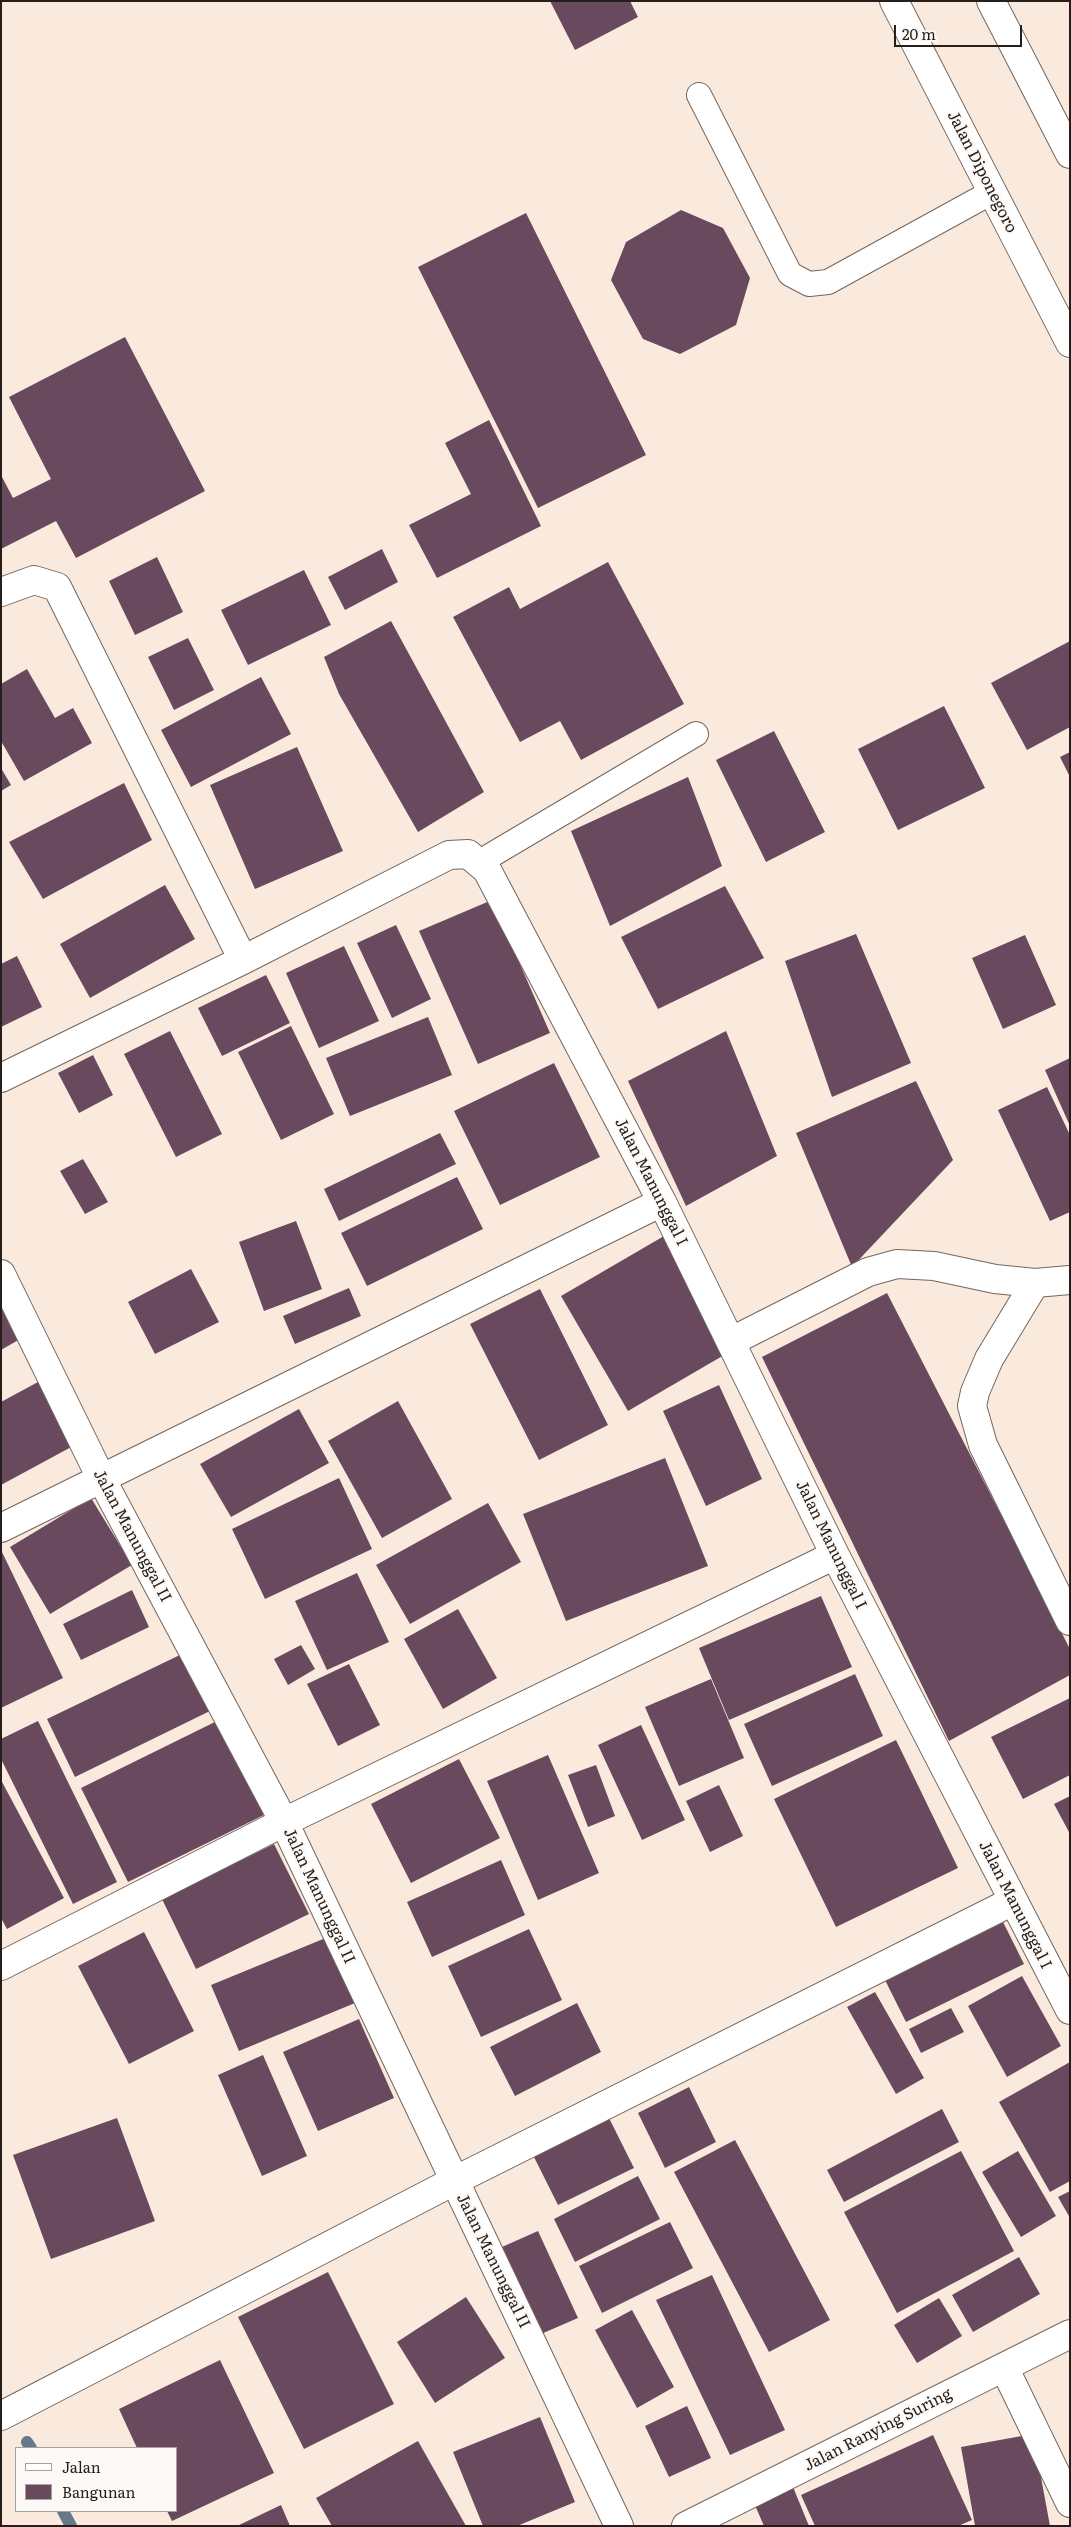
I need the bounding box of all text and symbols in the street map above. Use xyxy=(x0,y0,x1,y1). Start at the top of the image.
scale bar xyxy=(896,15,1024,47)
text: 20 m xyxy=(902,22,936,45)
street label: Jalan Diponegoro xyxy=(943,108,1021,236)
street label: Jalan Manunggal I xyxy=(610,1115,692,1249)
street label: Jalan Manunggal II xyxy=(89,1466,175,1606)
street label: Jalan Manunggal I xyxy=(791,1477,871,1613)
street label: Jalan Manunggal II xyxy=(279,1825,359,1967)
street label: Jalan Manunggal I xyxy=(974,1838,1056,1972)
street label: Jalan Manunggal II xyxy=(452,2190,534,2332)
street label: Jalan Ranying Suring xyxy=(801,2384,955,2476)
legend xyxy=(15,2447,178,2512)
text: Jalan xyxy=(62,2455,101,2478)
text: Bangunan xyxy=(62,2480,135,2503)

